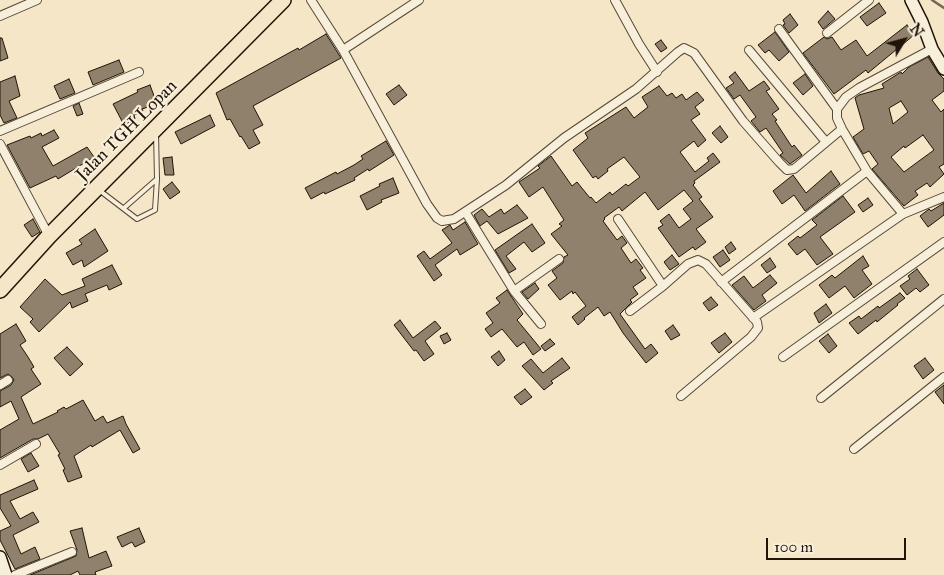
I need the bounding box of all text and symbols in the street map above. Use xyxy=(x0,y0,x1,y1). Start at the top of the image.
north arrow xyxy=(879,15,929,65)
text: N xyxy=(906,21,927,41)
street label: Jalan TGH Lopan xyxy=(72,76,182,186)
scale bar xyxy=(769,528,909,560)
text: 100 m xyxy=(774,538,813,556)

